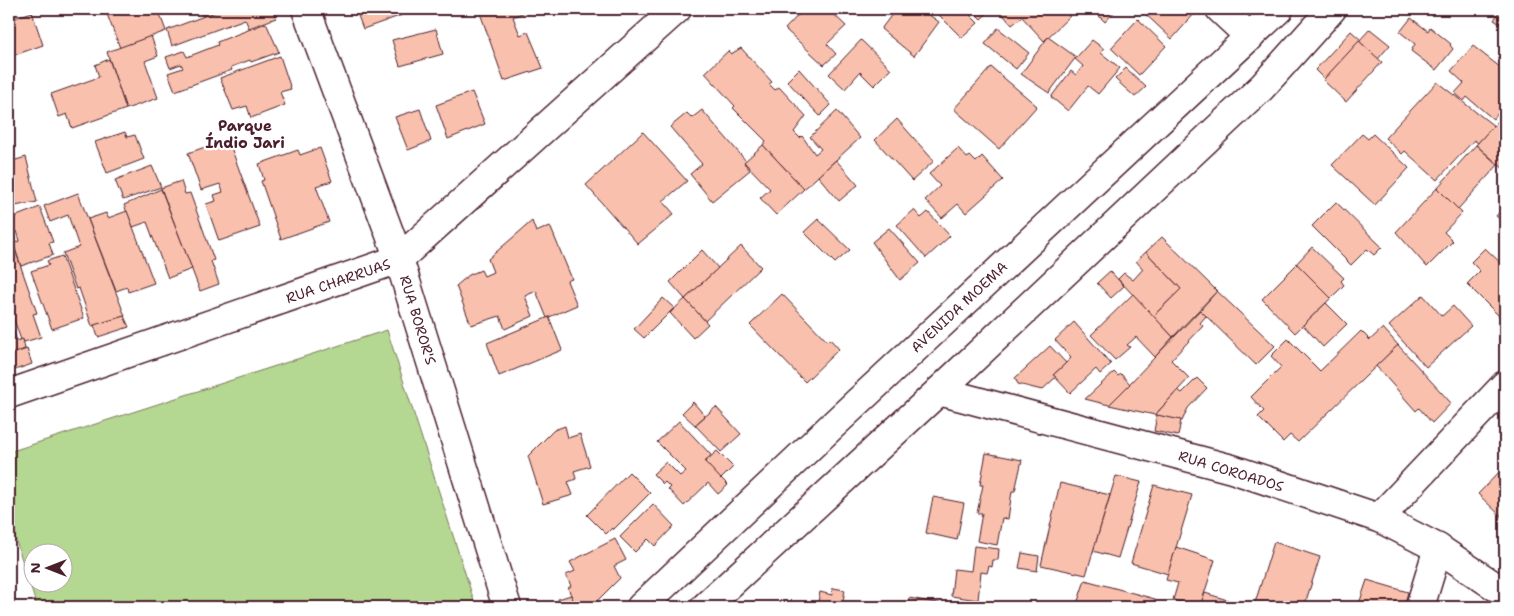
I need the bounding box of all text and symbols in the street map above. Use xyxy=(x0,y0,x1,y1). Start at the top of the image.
district label: Parque Índio Jari xyxy=(205,116,285,153)
street label: RUA CHARRUAS xyxy=(283,255,393,307)
street label: AVENIDA MOEMA xyxy=(907,258,1011,356)
street label: RUA BOROR'S xyxy=(396,273,440,367)
street label: RUA COROADOS xyxy=(1176,446,1286,496)
north arrow xyxy=(22,544,72,594)
text: N xyxy=(26,562,44,574)

